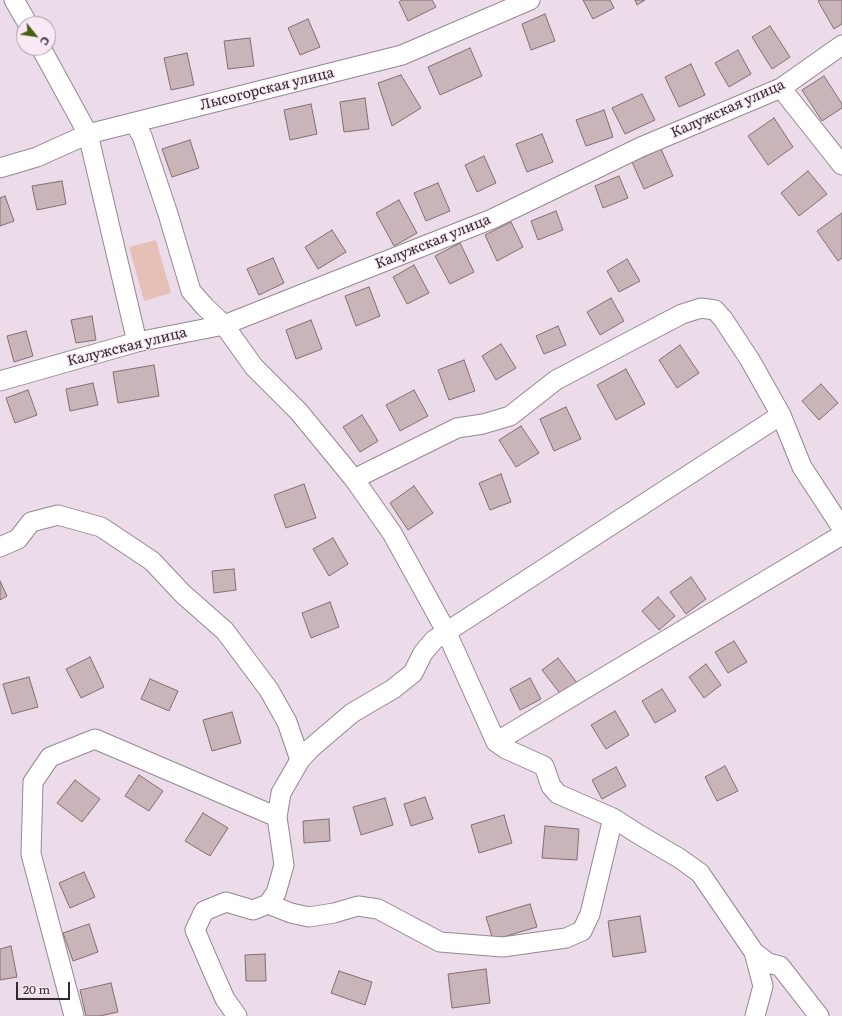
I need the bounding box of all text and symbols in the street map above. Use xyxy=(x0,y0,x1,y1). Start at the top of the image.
north arrow xyxy=(16,16,56,56)
text: С xyxy=(37,34,54,49)
street label: Лысогорская улица xyxy=(198,64,336,114)
street label: Калужская улица xyxy=(668,76,788,142)
street label: Калужская улица xyxy=(373,211,493,273)
street label: Калужская улица xyxy=(65,324,189,370)
scale bar xyxy=(18,974,72,1000)
text: 20 m xyxy=(23,980,50,998)

